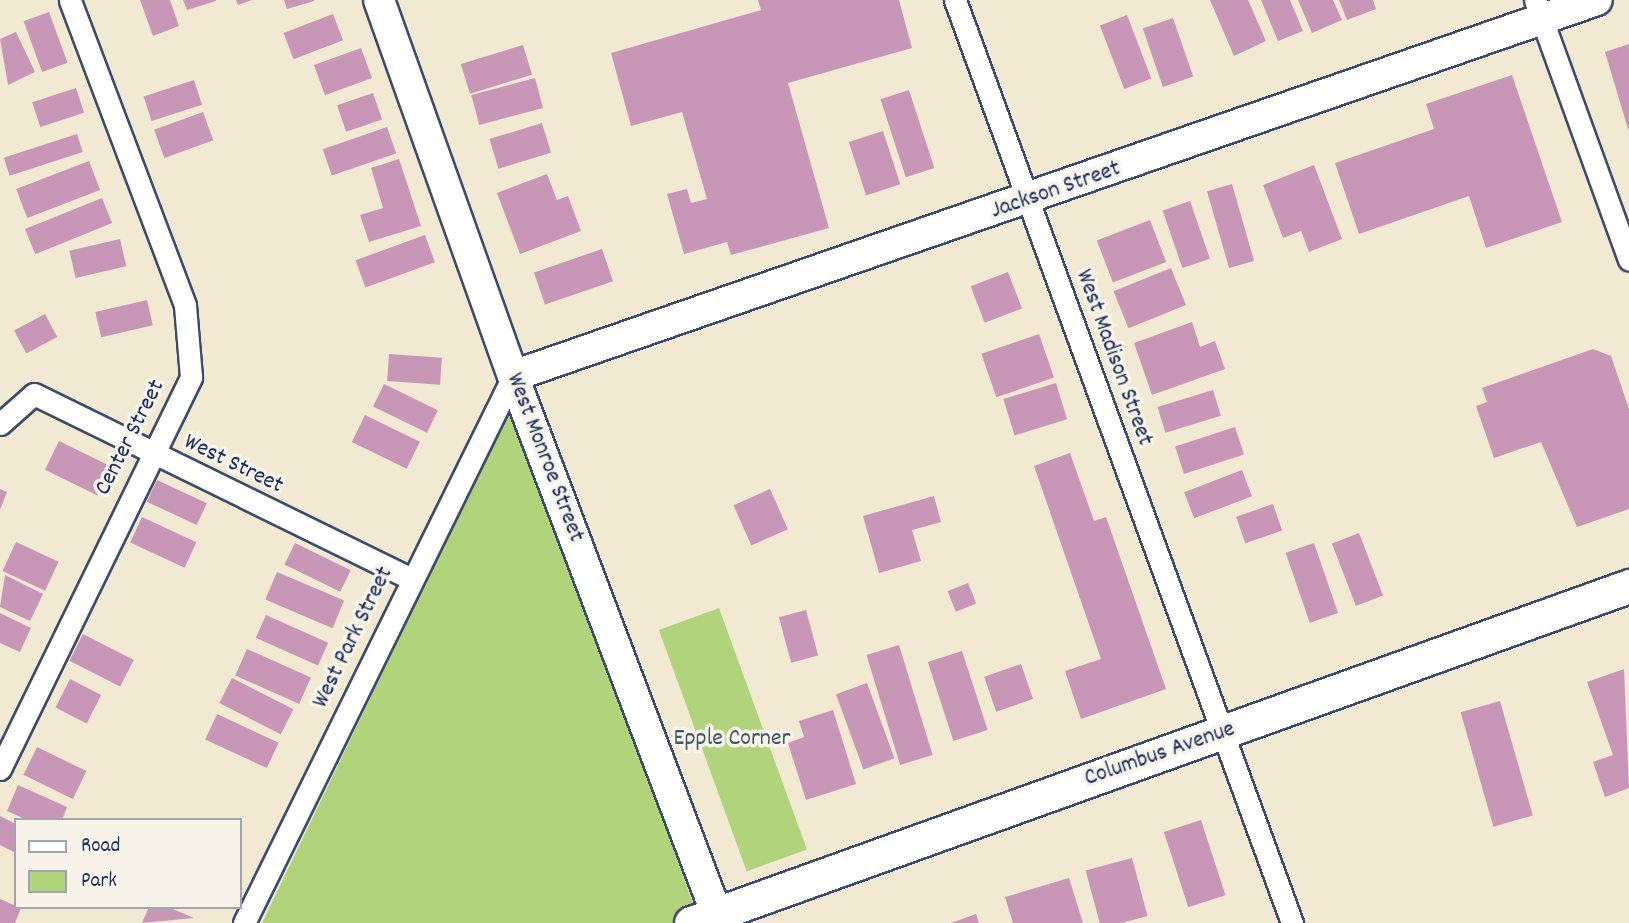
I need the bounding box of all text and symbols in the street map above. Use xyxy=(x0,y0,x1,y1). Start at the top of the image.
street label: Jackson Street xyxy=(987,155,1125,227)
street label: West Madison Street xyxy=(1068,266,1158,450)
street label: West Monroe Street xyxy=(499,369,589,547)
street label: Center Street xyxy=(90,375,172,501)
street label: West Street xyxy=(179,429,287,501)
street label: West Park Street xyxy=(307,563,401,713)
street label: Columbus Avenue xyxy=(1081,716,1239,794)
park label: Epple Corner xyxy=(674,726,790,754)
legend xyxy=(14,818,242,909)
text: Road xyxy=(81,832,120,862)
text: Park xyxy=(81,867,117,897)

